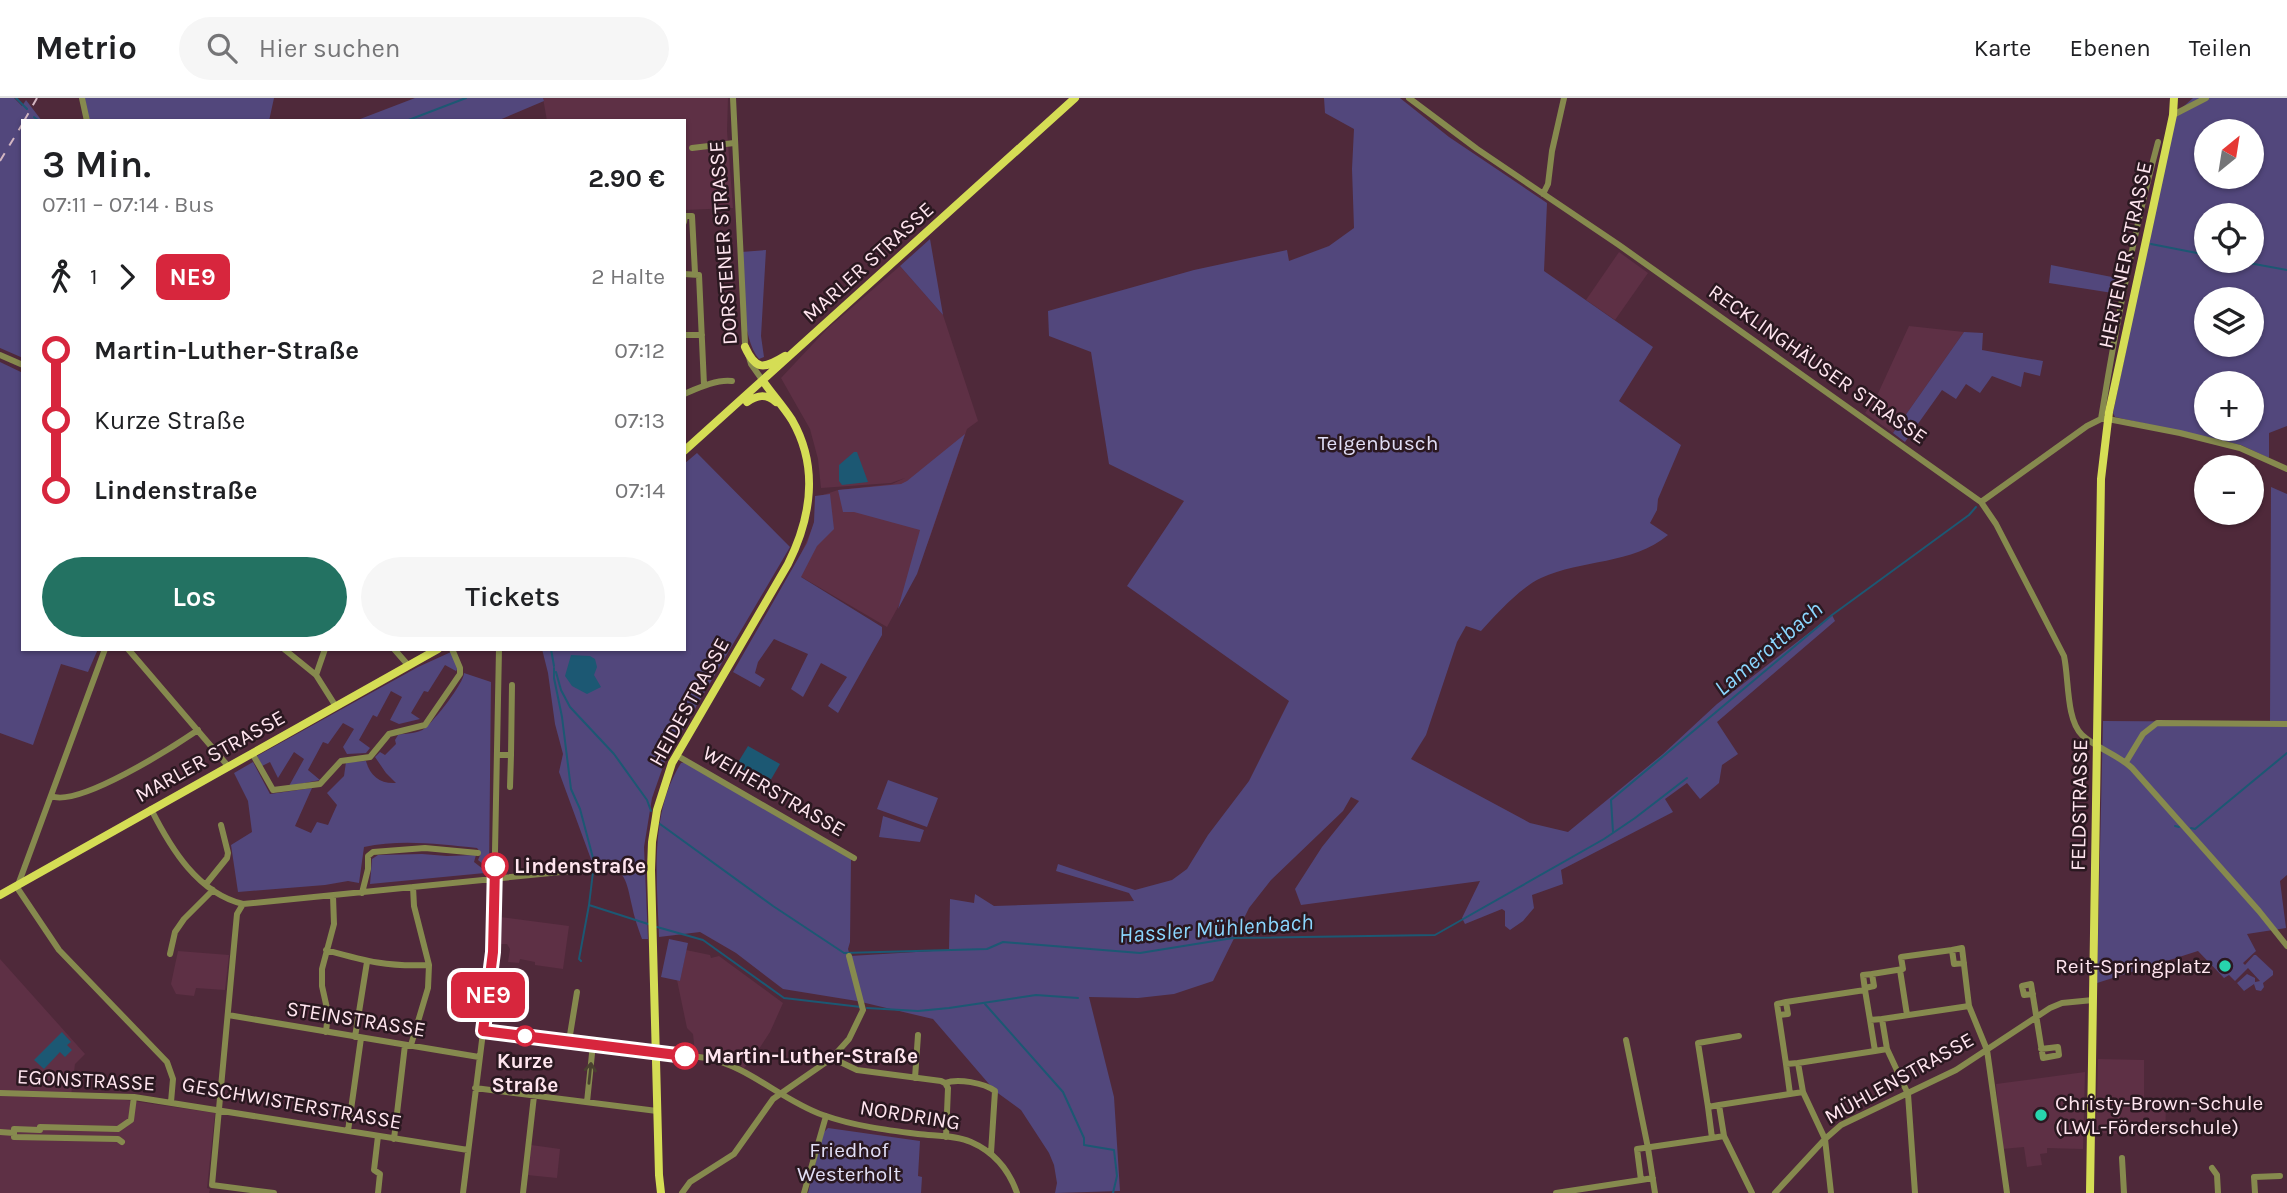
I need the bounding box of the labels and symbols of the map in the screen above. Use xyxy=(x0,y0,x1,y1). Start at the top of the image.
north arrow xyxy=(2194,119,2264,189)
street label: DORSTENER STRASSE xyxy=(704,140,742,346)
street label: HERTENER STRASSE xyxy=(2093,159,2157,351)
street label: MARLER STRASSE xyxy=(798,197,938,327)
street label: RECKLINGHÄUSER STRASSE xyxy=(1704,279,1932,449)
park label: Telgenbusch xyxy=(1318,431,1438,455)
water label: Lamerottbach xyxy=(1709,595,1828,701)
street label: HEIDESTRASSE xyxy=(644,634,734,770)
street label: MARLER STRASSE xyxy=(131,705,289,807)
street label: FELDSTRASSE xyxy=(2066,739,2092,871)
street label: WEIHERSTRASSE xyxy=(699,740,849,842)
marker: Lindenstraße xyxy=(482,853,508,879)
place label: Lindenstraße xyxy=(514,854,646,878)
water label: Hassler Mühlenbach xyxy=(1118,908,1314,949)
place label: Reit-Springplatz xyxy=(2055,954,2211,978)
marker: Reit-Springplatz xyxy=(2217,958,2233,974)
line badge: NE9 xyxy=(448,972,528,1018)
street label: STEINSTRASSE xyxy=(285,996,427,1042)
marker: Kurze Straße xyxy=(515,1026,535,1046)
street label: MÜHLENSTRASSE xyxy=(1820,1027,1978,1129)
marker: Martin-Luther-Straße xyxy=(672,1043,698,1069)
place label: Martin-Luther-Straße xyxy=(704,1044,918,1068)
place label: Kurze Straße xyxy=(492,1049,558,1097)
one-way arrow xyxy=(584,1062,597,1085)
street label: EGONSTRASSE xyxy=(16,1064,156,1096)
street label: GESCHWISTERSTRASSE xyxy=(180,1072,404,1134)
place label: Christy-Brown-Schule (LWL-Förderschule) xyxy=(2055,1091,2263,1139)
street label: NORDRING xyxy=(858,1095,962,1135)
marker: Christy-Brown-Schule (LWL-Förderschule) xyxy=(2033,1107,2049,1123)
park label: Friedhof Westerholt xyxy=(797,1138,901,1186)

